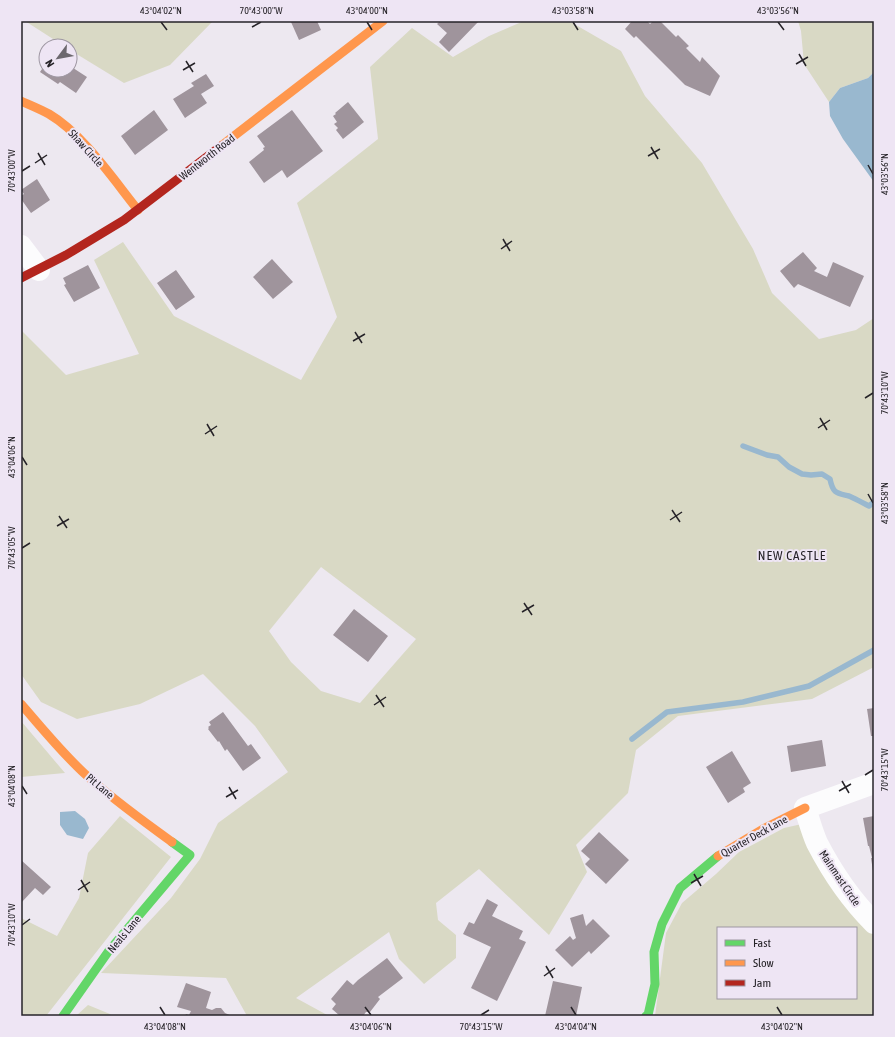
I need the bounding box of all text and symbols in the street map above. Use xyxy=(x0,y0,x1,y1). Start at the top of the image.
text: 43°04'02"N xyxy=(140,5,182,16)
text: 70°43'00"W xyxy=(239,5,283,16)
text: 43°04'00"N xyxy=(346,5,388,16)
text: 43°03'58"N xyxy=(552,5,594,16)
text: 43°03'56"N xyxy=(757,5,799,16)
north arrow xyxy=(38,38,78,78)
text: N xyxy=(43,57,56,69)
street label: Shaw Circle xyxy=(66,127,106,169)
street label: Wentworth Road xyxy=(177,132,237,182)
text: 70°43'00"W xyxy=(6,149,17,193)
text: 43°03'56"N xyxy=(879,153,890,195)
text: 70°43'10"W xyxy=(879,371,890,415)
text: 43°04'06"N xyxy=(6,436,17,478)
text: 43°03'58"N xyxy=(879,482,890,524)
text: 70°43'05"W xyxy=(6,526,17,570)
district label: NEW CASTLE xyxy=(758,548,826,563)
text: 70°43'15"W xyxy=(879,748,890,792)
text: 43°04'08"N xyxy=(6,765,17,807)
street label: Pit Lane xyxy=(84,771,116,801)
street label: Quarter Deck Lane xyxy=(719,813,789,859)
street label: Mainmast Circle xyxy=(817,848,863,908)
text: 70°43'10"W xyxy=(6,903,17,947)
street label: Neals Lane xyxy=(105,913,143,955)
legend xyxy=(717,927,857,999)
text: Fast xyxy=(753,936,771,950)
text: Slow xyxy=(753,956,774,970)
text: Jam xyxy=(753,976,771,990)
text: 43°04'08"N xyxy=(144,1021,186,1032)
text: 43°04'06"N xyxy=(350,1021,392,1032)
text: 70°43'15"W xyxy=(459,1021,503,1032)
text: 43°04'04"N xyxy=(555,1021,597,1032)
text: 43°04'02"N xyxy=(761,1021,803,1032)

